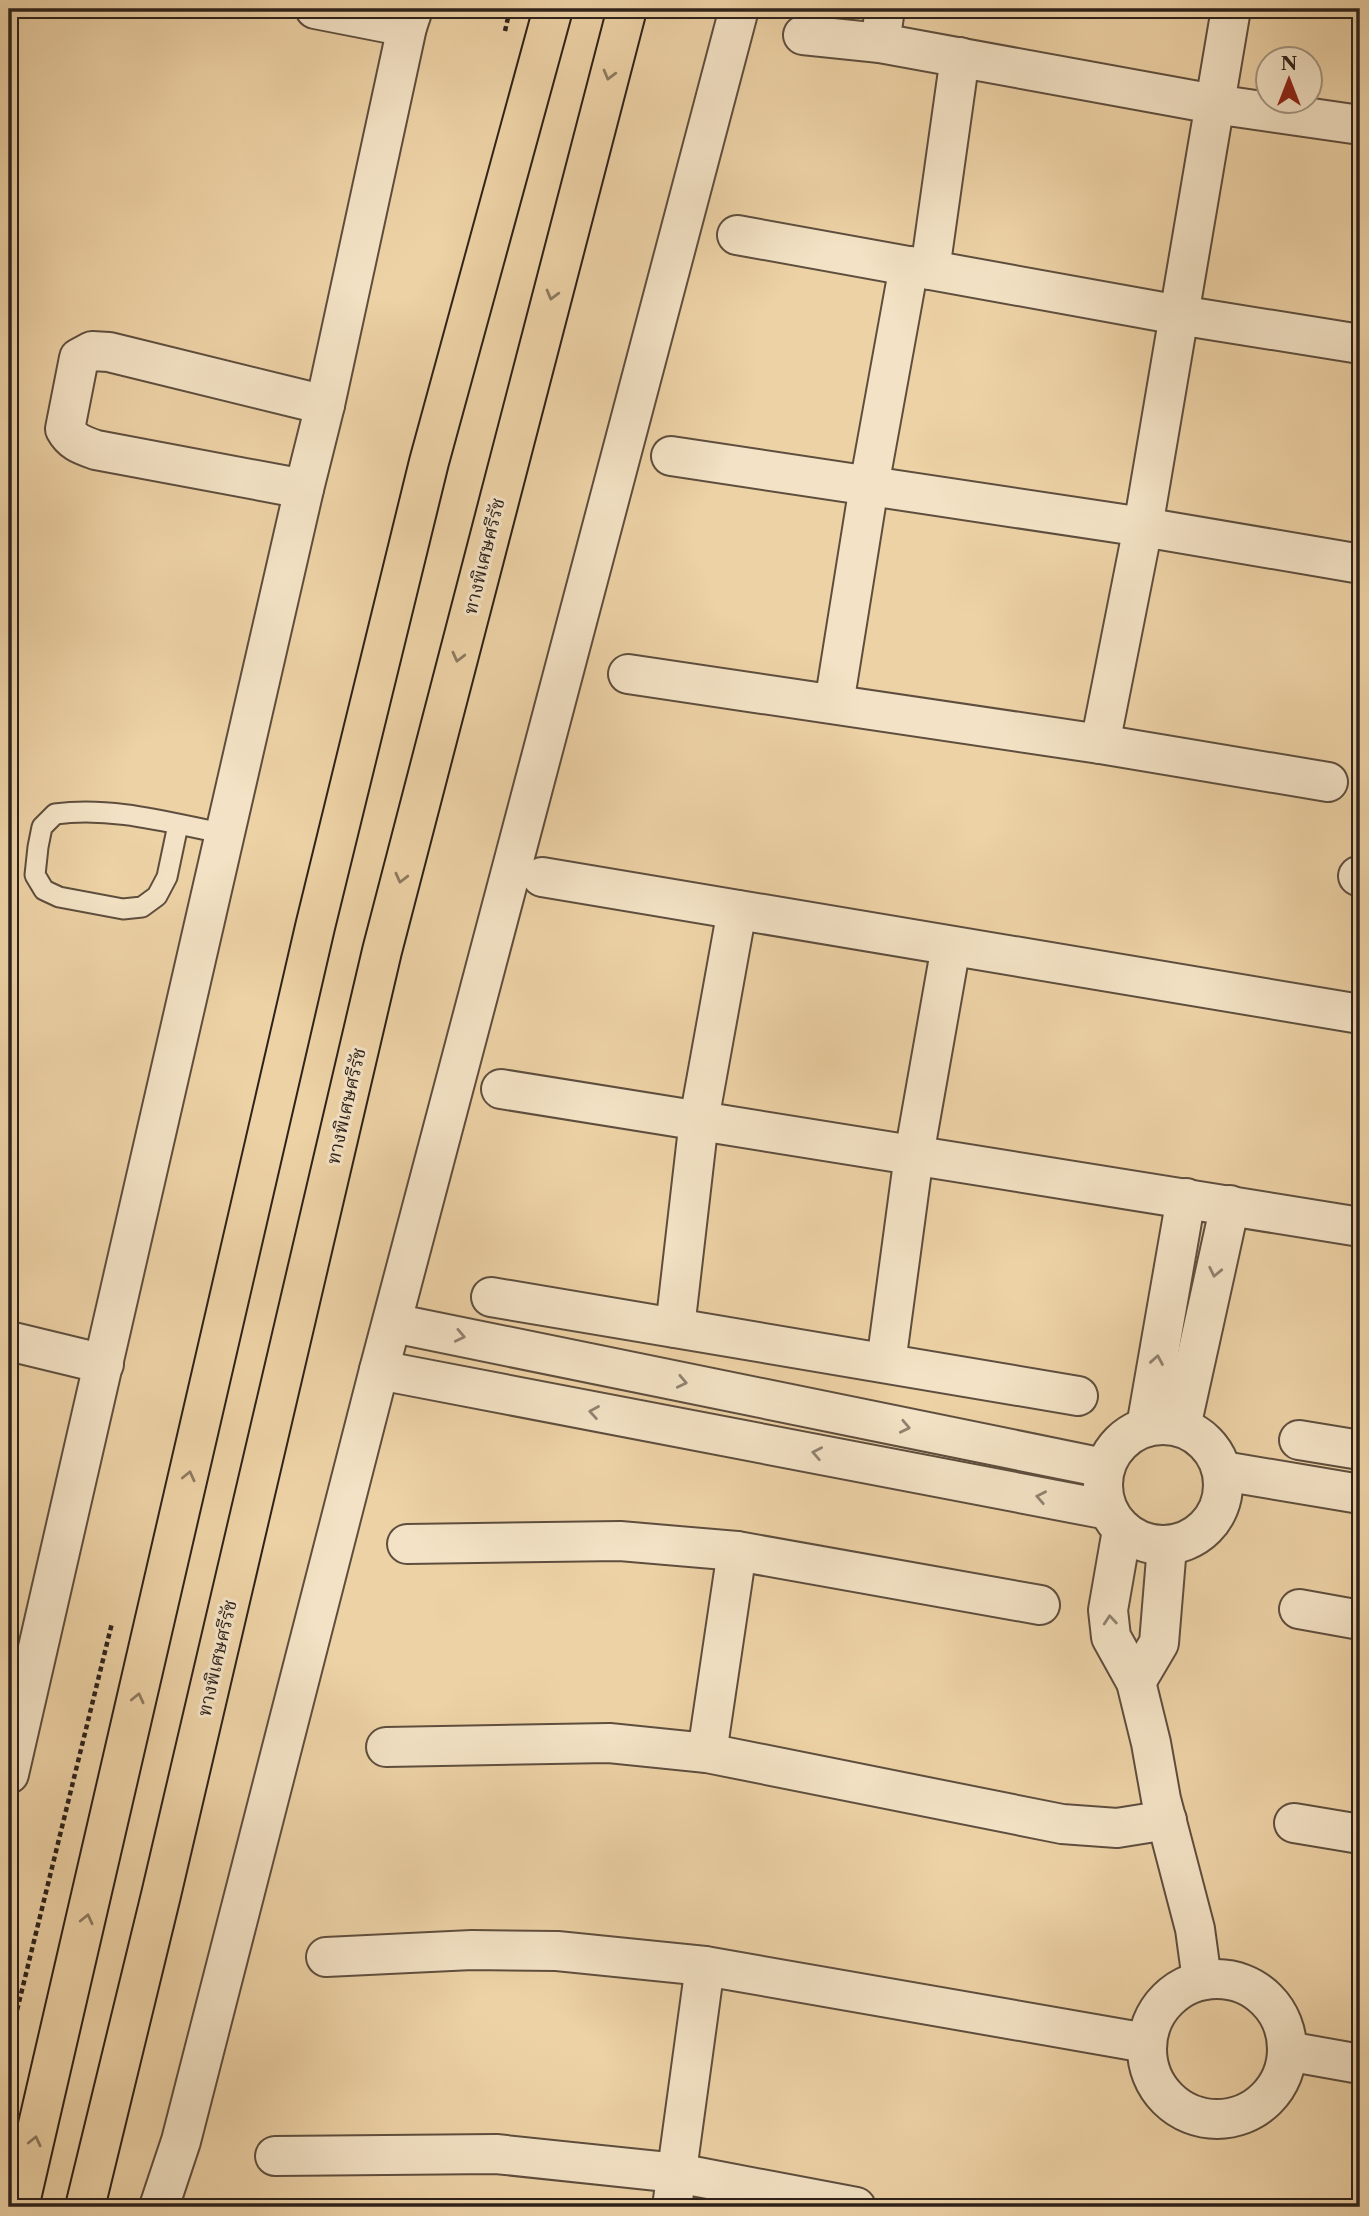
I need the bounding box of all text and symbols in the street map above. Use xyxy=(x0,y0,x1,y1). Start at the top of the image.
north arrow xyxy=(1254,46,1324,116)
text: N xyxy=(1281,52,1297,75)
one-way arrow xyxy=(603,69,617,81)
one-way arrow xyxy=(546,289,560,301)
street label: ทางพิเศษศรีรัช xyxy=(458,495,510,617)
one-way arrow xyxy=(452,651,466,663)
one-way arrow xyxy=(395,872,409,884)
street label: ทางพิเศษศรีรัช xyxy=(321,1045,371,1167)
one-way arrow xyxy=(1209,1266,1224,1278)
one-way arrow xyxy=(454,1328,466,1343)
one-way arrow xyxy=(1149,1354,1164,1366)
one-way arrow xyxy=(676,1374,688,1389)
one-way arrow xyxy=(588,1405,600,1420)
one-way arrow xyxy=(899,1419,911,1434)
one-way arrow xyxy=(811,1447,823,1462)
one-way arrow xyxy=(181,1470,195,1482)
one-way arrow xyxy=(1035,1490,1047,1505)
street label: ทางพิเศษศรีรัช xyxy=(192,1597,242,1719)
one-way arrow xyxy=(1103,1614,1118,1625)
one-way arrow xyxy=(130,1692,144,1704)
one-way arrow xyxy=(79,1913,93,1925)
one-way arrow xyxy=(26,2135,41,2147)

